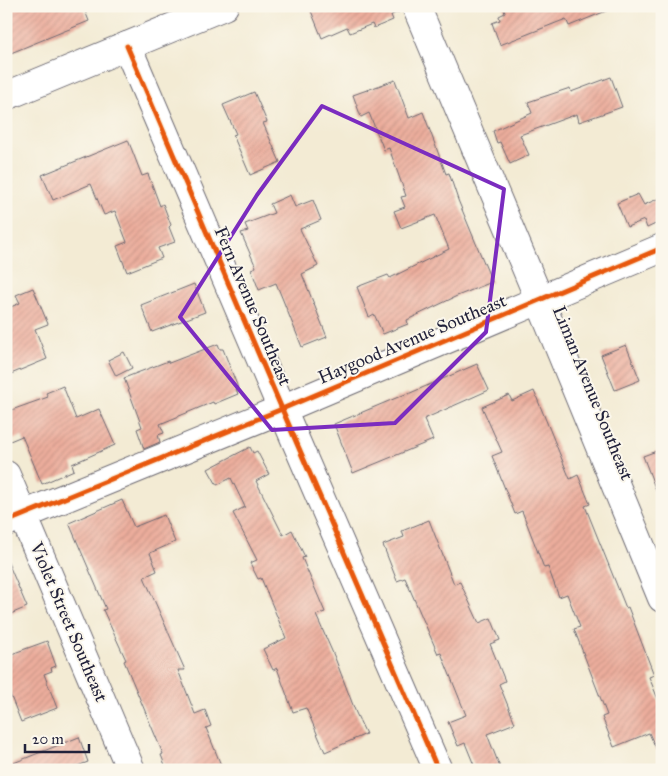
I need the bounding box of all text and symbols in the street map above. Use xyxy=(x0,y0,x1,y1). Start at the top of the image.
street label: Fern Avenue Southeast xyxy=(210,223,297,389)
street label: Haygood Avenue Southeast xyxy=(314,289,510,390)
street label: Liman Avenue Southeast xyxy=(548,303,638,484)
street label: Violet Street Southeast xyxy=(25,538,113,706)
scale bar xyxy=(25,721,89,753)
text: 20 m xyxy=(32,730,64,748)

